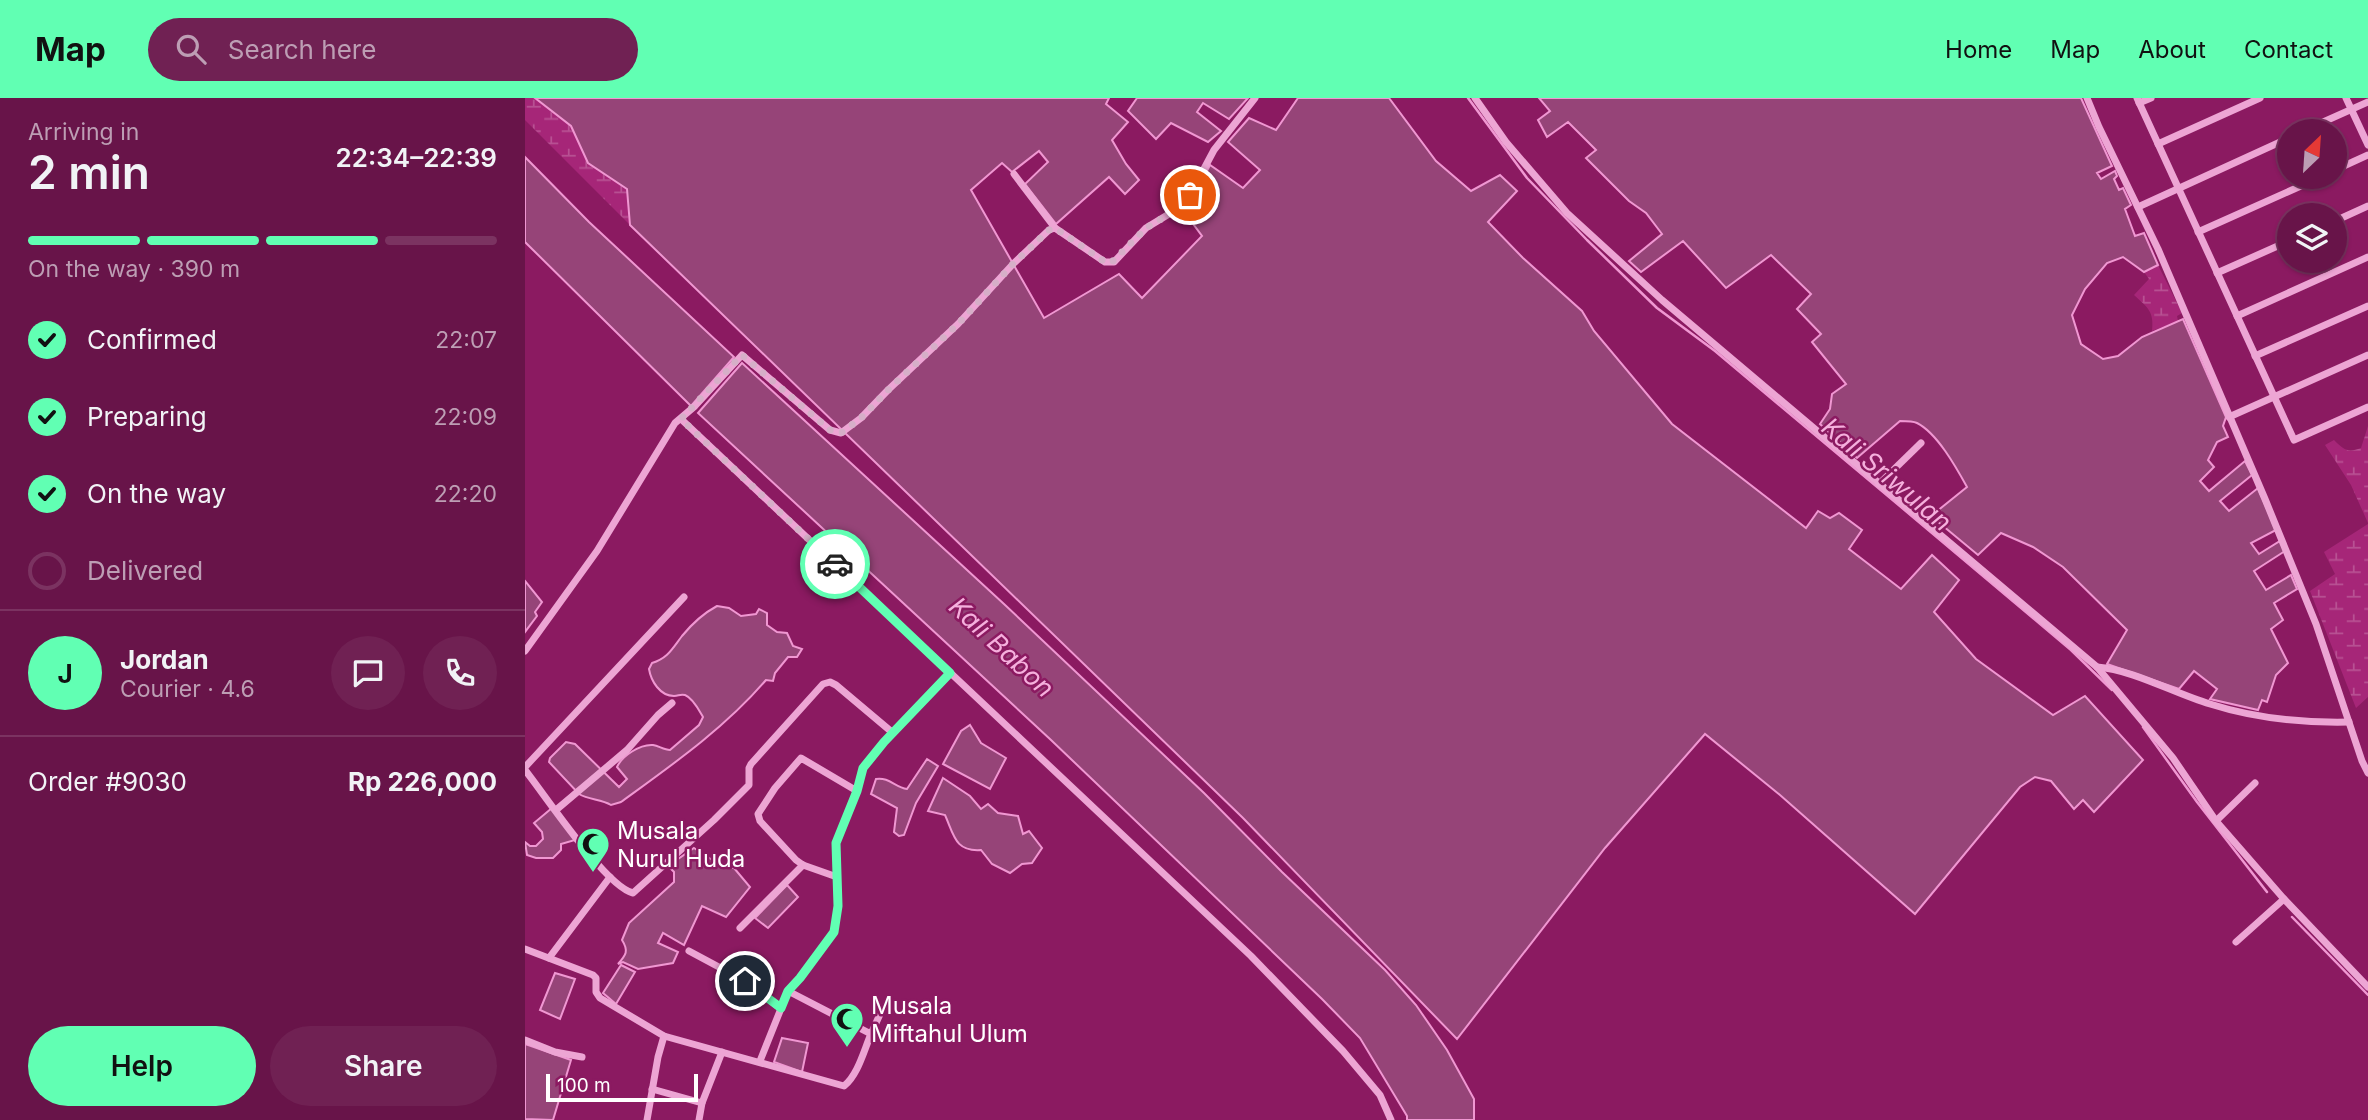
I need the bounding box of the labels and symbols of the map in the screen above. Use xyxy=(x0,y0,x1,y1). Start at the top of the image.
north arrow xyxy=(2277,119,2347,189)
pin xyxy=(1160,165,1220,225)
water label: Kali Sriwulan xyxy=(1816,411,1958,537)
courier xyxy=(800,529,870,599)
water label: Kali Babon xyxy=(943,591,1061,703)
place label: Musala Nurul Huda xyxy=(617,816,745,873)
mosque icon: Musala Nurul Huda xyxy=(574,825,612,874)
pin xyxy=(715,951,775,1011)
place label: Musala Miftahul Ulum xyxy=(871,991,1028,1048)
mosque icon: Musala Miftahul Ulum xyxy=(828,1000,866,1049)
scale bar xyxy=(546,1071,698,1103)

